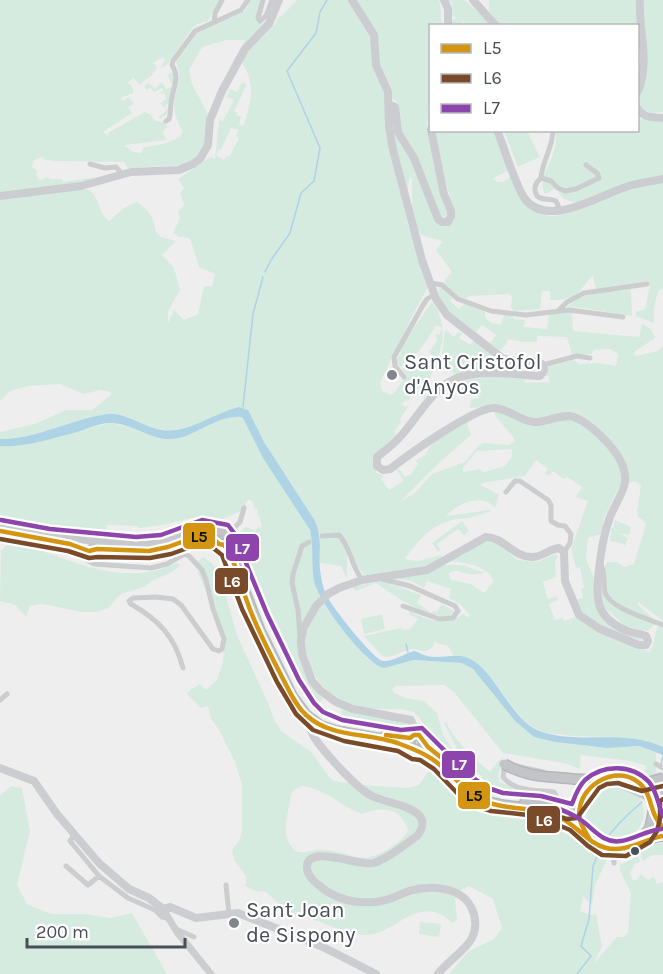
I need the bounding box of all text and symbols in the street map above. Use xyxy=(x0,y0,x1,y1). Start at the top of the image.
legend xyxy=(429,24,639,132)
text: L5 xyxy=(483,37,502,59)
text: L6 xyxy=(483,67,502,89)
text: L7 xyxy=(483,97,500,119)
place label: Sant Cristofol d'Anyos xyxy=(404,349,542,400)
marker: Sant Cristofol d'Anyos xyxy=(385,368,399,382)
line badge: L5 xyxy=(182,522,216,550)
text: L5 xyxy=(190,527,208,546)
line badge: L7 xyxy=(225,533,260,562)
text: L7 xyxy=(234,539,250,558)
line badge: L6 xyxy=(214,567,249,595)
text: L6 xyxy=(223,572,241,591)
line badge: L7 xyxy=(441,750,476,779)
text: L7 xyxy=(451,755,467,774)
line badge: L5 xyxy=(457,781,491,810)
text: L5 xyxy=(465,786,483,805)
line badge: L6 xyxy=(526,805,561,834)
text: L6 xyxy=(535,811,553,830)
unlabelled marker xyxy=(629,845,641,857)
place label: Sant Joan de Sispony xyxy=(246,897,355,948)
scale bar xyxy=(27,911,184,949)
marker: Sant Joan de Sispony xyxy=(227,916,241,930)
text: 200 m xyxy=(36,921,89,943)

